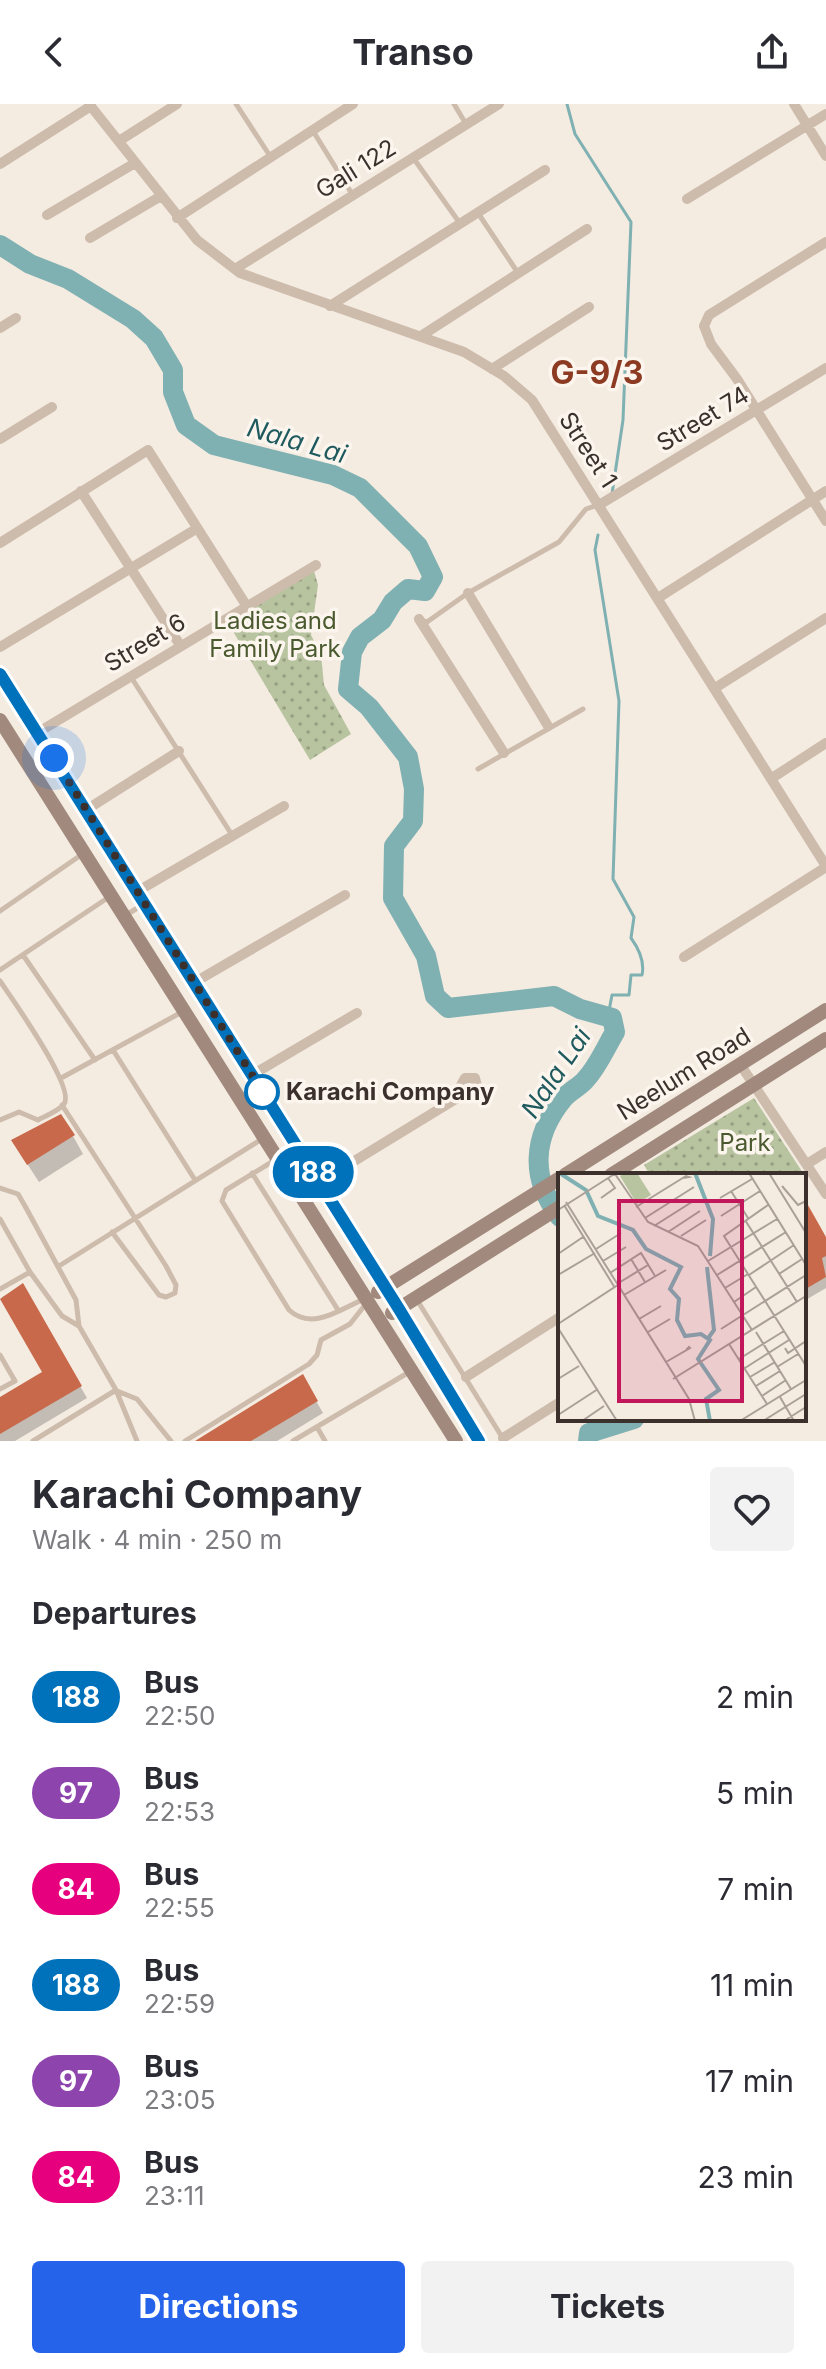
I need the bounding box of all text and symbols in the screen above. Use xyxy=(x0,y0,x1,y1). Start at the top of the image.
icon: back xyxy=(32,30,76,74)
text: Transo xyxy=(352,30,474,74)
icon: share xyxy=(750,30,794,74)
street label: Gali 122 xyxy=(310,133,401,204)
district label: G-9/3 xyxy=(551,353,643,392)
street label: Street 74 xyxy=(651,380,754,457)
street label: Street 1 xyxy=(553,407,624,493)
water label: Nala Lai xyxy=(244,412,351,470)
park label: Ladies and Family Park xyxy=(209,606,341,663)
street label: Street 6 xyxy=(99,607,191,678)
your location xyxy=(34,738,74,778)
water label: Nala Lai xyxy=(514,1021,597,1124)
street label: Neelum Road xyxy=(612,1021,756,1126)
marker: Karachi Company xyxy=(245,1075,279,1109)
place label: Karachi Company xyxy=(286,1077,495,1106)
park label: Park xyxy=(719,1128,771,1157)
line badge: 188 xyxy=(267,1146,359,1198)
text: 188 xyxy=(289,1155,337,1189)
inset map xyxy=(558,1173,806,1421)
button: heart xyxy=(710,1467,794,1551)
text: Karachi Company xyxy=(32,1471,362,1517)
text: Walk · 4 min · 250 m xyxy=(32,1524,282,1555)
text: Departures xyxy=(32,1595,197,1631)
text: Bus xyxy=(144,1664,199,1700)
text: 2 min xyxy=(716,1679,794,1715)
text: 188 xyxy=(52,1680,100,1714)
text: 22:50 xyxy=(144,1700,215,1731)
text: Bus xyxy=(144,1760,199,1796)
text: 5 min xyxy=(716,1775,794,1811)
text: 97 xyxy=(59,1776,93,1810)
text: 22:53 xyxy=(144,1796,215,1827)
text: Bus xyxy=(144,1856,199,1892)
text: 7 min xyxy=(717,1871,794,1907)
text: 84 xyxy=(57,1872,95,1906)
text: 22:55 xyxy=(144,1892,215,1923)
text: Bus xyxy=(144,1952,199,1988)
text: 11 min xyxy=(710,1967,794,2003)
text: 188 xyxy=(52,1968,100,2002)
text: 22:59 xyxy=(144,1988,215,2019)
text: Bus xyxy=(144,2048,199,2084)
text: 17 min xyxy=(705,2063,794,2099)
text: 97 xyxy=(59,2064,93,2098)
text: 23:05 xyxy=(144,2084,216,2115)
text: Bus xyxy=(144,2144,199,2180)
text: 23 min xyxy=(697,2159,794,2195)
text: 84 xyxy=(57,2160,95,2194)
text: 23:11 xyxy=(144,2180,205,2211)
button: Directions xyxy=(32,2261,405,2353)
button: Tickets xyxy=(421,2261,794,2353)

